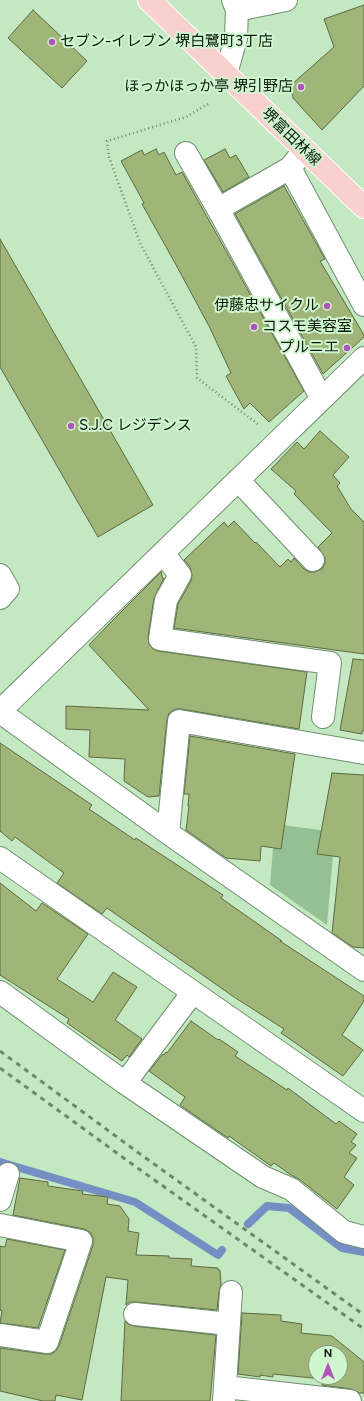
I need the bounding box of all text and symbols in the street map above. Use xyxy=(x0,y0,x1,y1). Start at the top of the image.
place label: セブン-イレブン 堺白鷺町3丁店 xyxy=(60,33,273,51)
marker: セブン-イレブン 堺白鷺町3丁店 xyxy=(47,37,57,47)
place label: ほっかほっか亭 堺引野店 xyxy=(124,78,293,96)
marker: ほっかほっか亭 堺引野店 xyxy=(296,82,306,92)
street label: 堺富田林線 xyxy=(258,104,324,170)
place label: 伊藤忠サイクル xyxy=(214,297,319,315)
marker: 伊藤忠サイクル xyxy=(322,301,332,311)
place label: コスモ美容室 xyxy=(262,318,352,336)
marker: コスモ美容室 xyxy=(249,322,259,332)
place label: プルニエ xyxy=(279,339,339,357)
marker: プルニエ xyxy=(342,343,352,353)
place label: S.J.C レジデンス xyxy=(79,417,192,435)
marker: S.J.C レジデンス xyxy=(66,421,76,431)
north arrow xyxy=(308,1345,348,1385)
text: N xyxy=(324,1347,332,1360)

